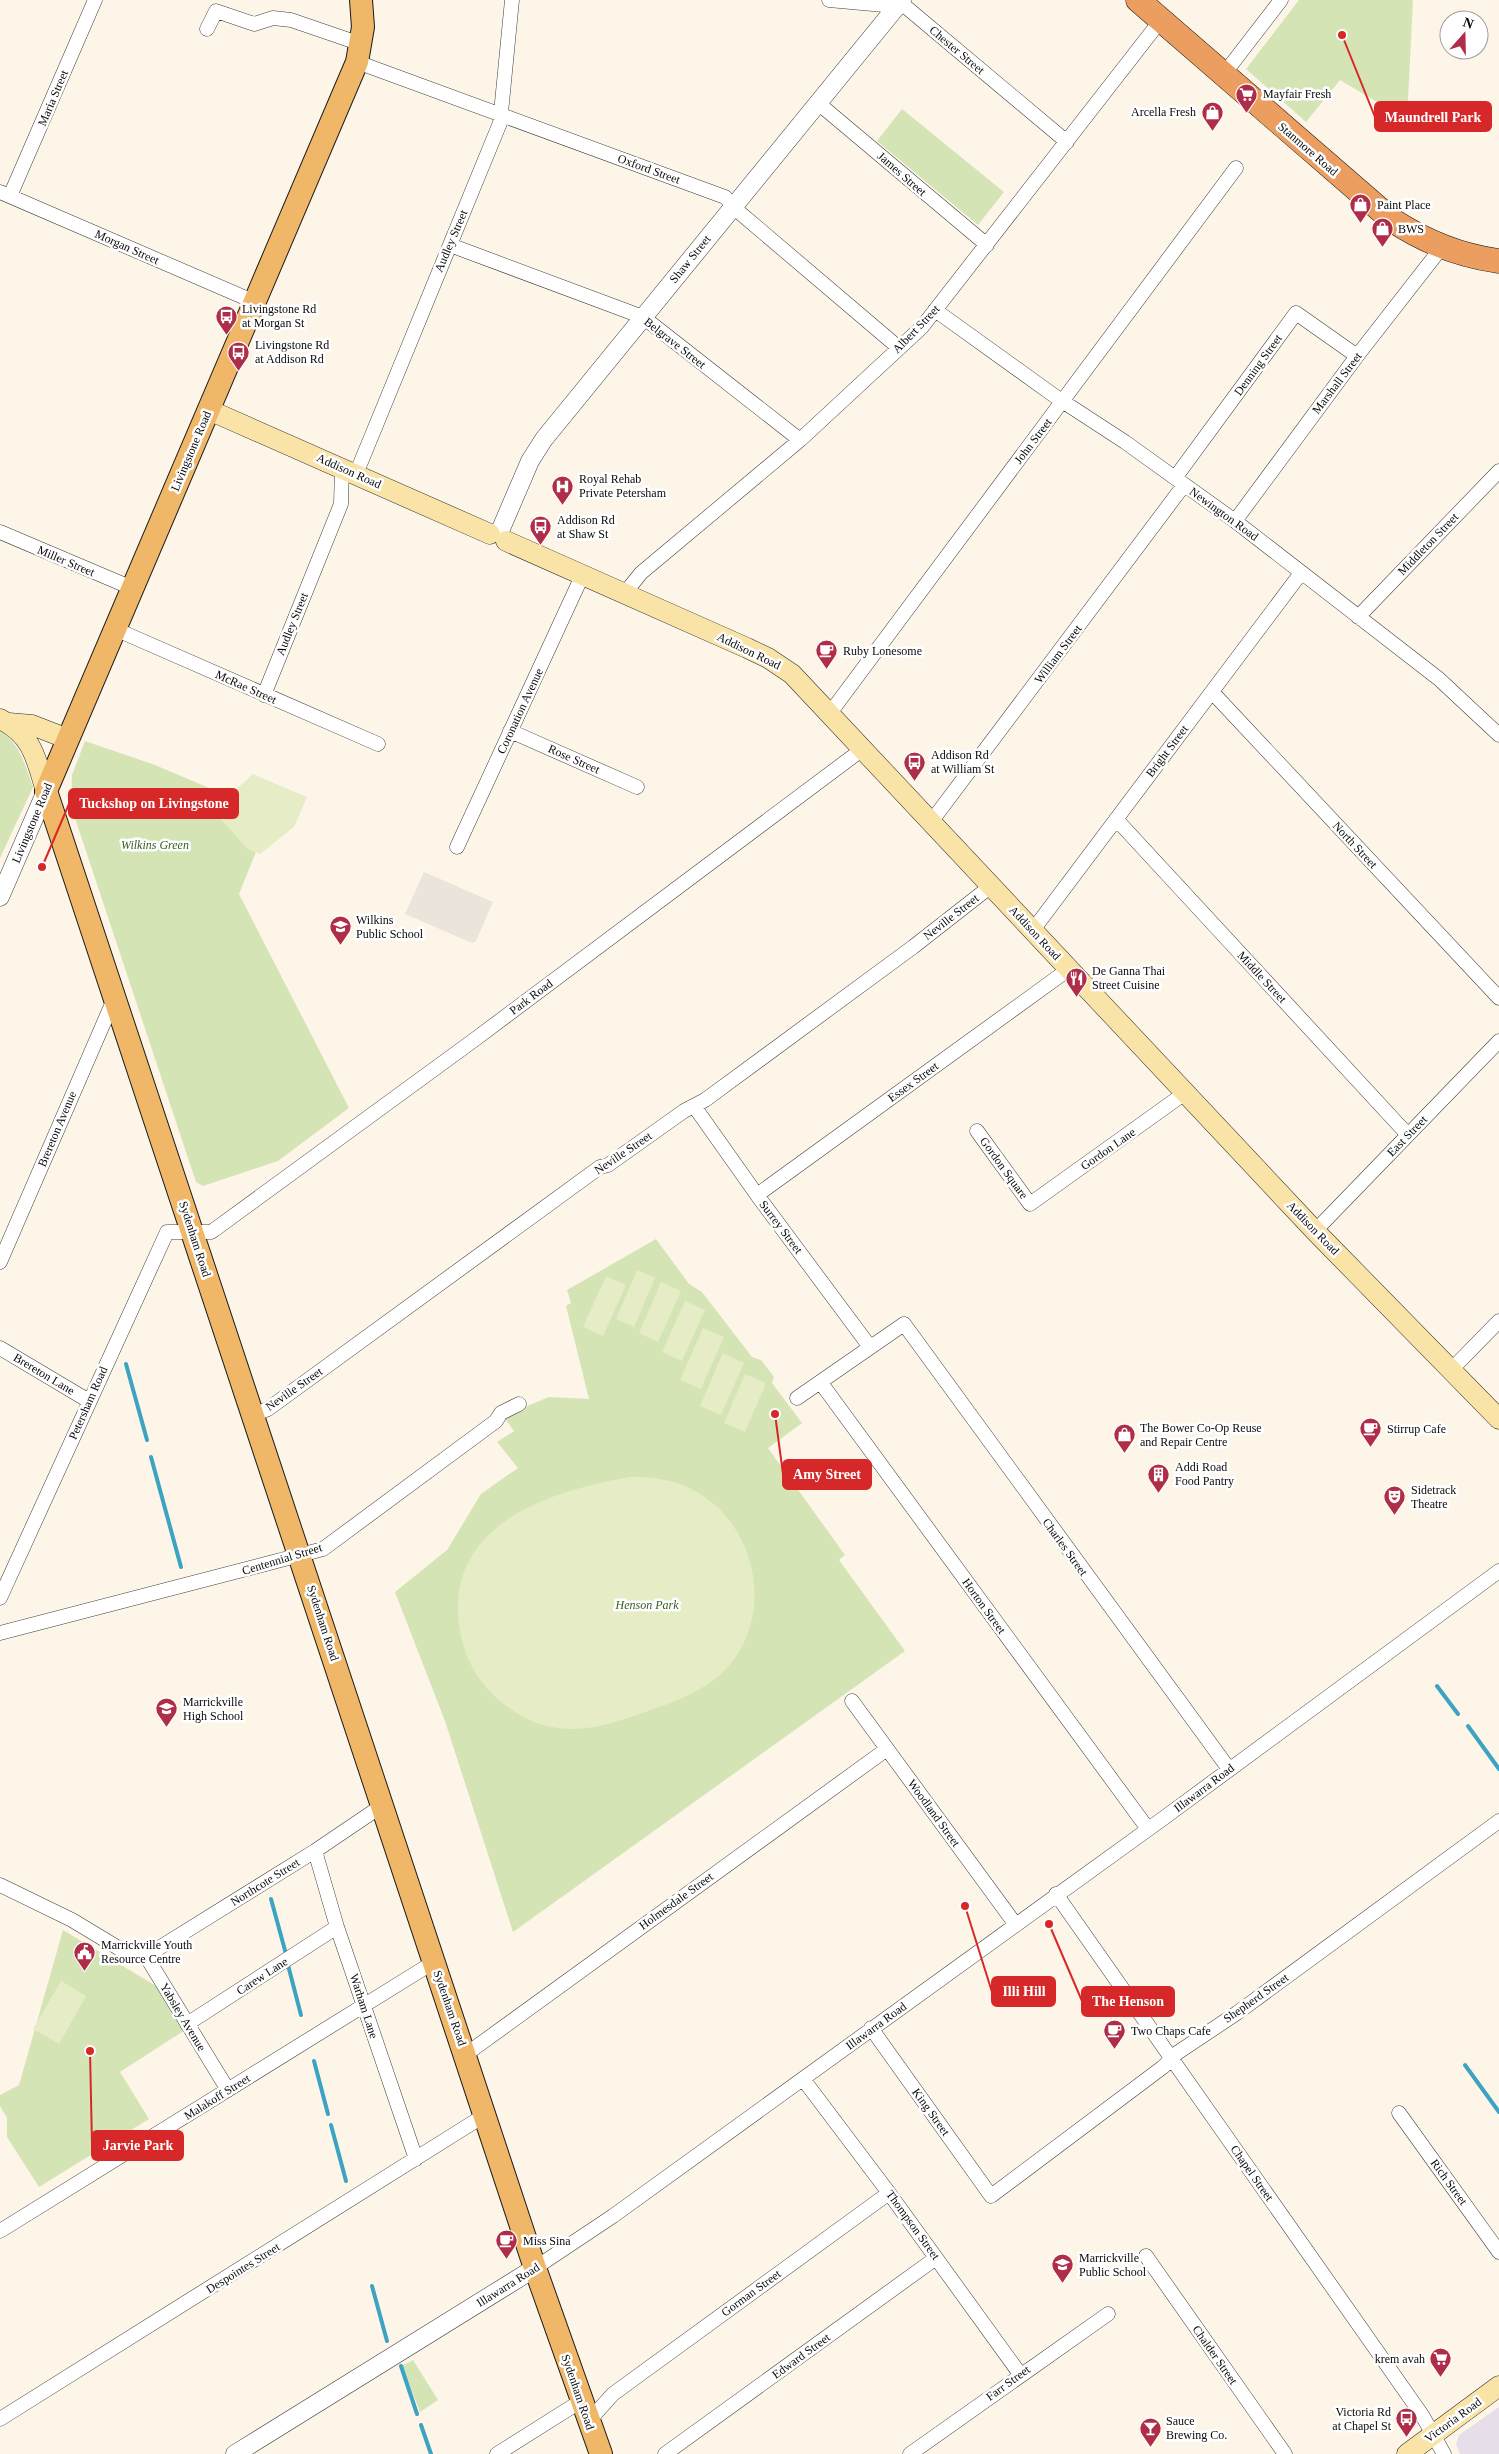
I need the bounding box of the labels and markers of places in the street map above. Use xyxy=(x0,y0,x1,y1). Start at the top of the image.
supermarket icon: Mayfair Fresh xyxy=(1235,82,1259,113)
place label: Mayfair Fresh xyxy=(1263,87,1331,101)
shop icon: Arcella Fresh xyxy=(1200,100,1224,131)
callout: Maundrell Park xyxy=(1375,102,1491,131)
place label: Arcella Fresh xyxy=(1131,105,1196,119)
shop icon: Paint Place xyxy=(1349,193,1373,224)
place label: Paint Place xyxy=(1377,198,1431,212)
shop icon: BWS xyxy=(1370,217,1394,248)
place label: BWS xyxy=(1398,222,1424,236)
place label: Livingstone Rd at Morgan St xyxy=(242,302,316,330)
bus stop icon: Livingstone Rd at Morgan St xyxy=(214,304,238,335)
place label: Livingstone Rd at Addison Rd xyxy=(255,338,329,366)
bus stop icon: Livingstone Rd at Addison Rd xyxy=(227,340,251,371)
place label: Royal Rehab Private Petersham xyxy=(579,472,667,500)
hospital icon: Royal Rehab Private Petersham xyxy=(551,474,575,505)
place label: Addison Rd at Shaw St xyxy=(557,513,615,541)
bus stop icon: Addison Rd at Shaw St xyxy=(529,515,553,546)
cafe icon: Ruby Lonesome xyxy=(815,639,839,670)
place label: Ruby Lonesome xyxy=(843,644,922,658)
place label: Addison Rd at William St xyxy=(931,748,995,776)
bus stop icon: Addison Rd at William St xyxy=(903,750,927,781)
callout: Tuckshop on Livingstone xyxy=(69,789,238,818)
place label: Wilkins Public School xyxy=(356,913,424,941)
school or university icon: Wilkins Public School xyxy=(328,915,352,946)
place label: De Ganna Thai Street Cuisine xyxy=(1092,964,1166,992)
restaurant icon: De Ganna Thai Street Cuisine xyxy=(1064,966,1088,997)
cafe icon: Stirrup Cafe xyxy=(1359,1417,1383,1448)
place label: The Bower Co-Op Reuse and Repair Centre xyxy=(1140,1421,1262,1449)
place label: Stirrup Cafe xyxy=(1387,1422,1446,1436)
shop icon: The Bower Co-Op Reuse and Repair Centre xyxy=(1112,1423,1136,1454)
callout: Amy Street xyxy=(783,1460,871,1489)
place label: Addi Road Food Pantry xyxy=(1175,1460,1234,1488)
building icon: Addi Road Food Pantry xyxy=(1147,1462,1171,1493)
place label: Sidetrack Theatre xyxy=(1411,1483,1456,1511)
theatre icon: Sidetrack Theatre xyxy=(1383,1485,1407,1516)
place label: Marrickville High School xyxy=(183,1695,244,1723)
school or university icon: Marrickville High School xyxy=(155,1697,179,1728)
place label: Marrickville Youth Resource Centre xyxy=(101,1938,192,1966)
public building icon: Marrickville Youth Resource Centre xyxy=(73,1940,97,1971)
callout: Illi Hill xyxy=(992,1977,1055,2006)
callout: The Henson xyxy=(1082,1987,1174,2016)
cafe icon: Two Chaps Cafe xyxy=(1103,2019,1127,2050)
place label: Two Chaps Cafe xyxy=(1131,2024,1211,2038)
callout: Jarvie Park xyxy=(92,2131,183,2160)
cafe icon: Miss Sina xyxy=(495,2229,519,2260)
place label: Miss Sina xyxy=(523,2234,571,2248)
place label: Marrickville Public School xyxy=(1079,2251,1147,2279)
school or university icon: Marrickville Public School xyxy=(1051,2253,1075,2284)
supermarket icon: krem avah xyxy=(1429,2347,1453,2378)
place label: krem avah xyxy=(1375,2352,1425,2366)
place label: Victoria Rd at Chapel St xyxy=(1332,2405,1392,2433)
bus stop icon: Victoria Rd at Chapel St xyxy=(1395,2407,1419,2438)
place label: Sauce Brewing Co. xyxy=(1166,2414,1227,2442)
bar icon: Sauce Brewing Co. xyxy=(1138,2416,1162,2447)

